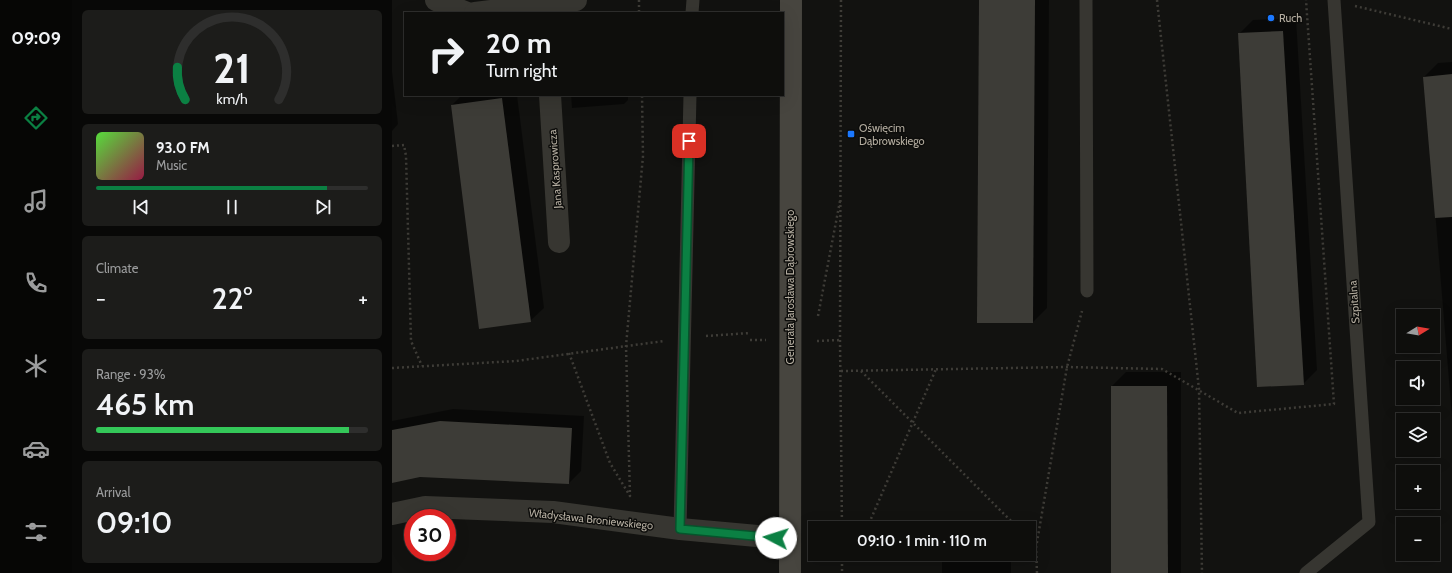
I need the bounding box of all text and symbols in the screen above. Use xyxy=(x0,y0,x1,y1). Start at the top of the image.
place label: Ruch xyxy=(1279,11,1302,25)
marker: Ruch xyxy=(1266,13,1276,23)
text: 20 m xyxy=(486,26,551,60)
text: 09:09 xyxy=(11,27,61,49)
icon: right xyxy=(420,28,472,80)
text: 21 xyxy=(213,43,251,93)
text: Turn right xyxy=(486,60,557,82)
text: km/h xyxy=(216,90,248,108)
icon: directions xyxy=(22,104,50,132)
place label: Oświęcim Dąbrowskiego xyxy=(859,121,925,148)
pin xyxy=(672,124,706,158)
street label: Jana Kasprowicza xyxy=(545,128,565,210)
marker: Oświęcim Dąbrowskiego xyxy=(846,129,856,139)
icon: arrive xyxy=(678,130,700,152)
text: 93.0 FM xyxy=(156,139,210,157)
text: Music xyxy=(156,157,187,173)
icon: music xyxy=(22,187,50,215)
icon: previous xyxy=(130,196,152,218)
icon: pause xyxy=(221,196,243,218)
icon: next xyxy=(312,196,334,218)
street label: Generała Jarosława Dąbrowskiego xyxy=(783,210,797,364)
text: Climate xyxy=(96,260,138,276)
icon: phone xyxy=(22,269,50,297)
street label: Szpitalna xyxy=(1345,279,1362,324)
text: 22° xyxy=(212,280,252,317)
text: − xyxy=(96,285,106,312)
text: + xyxy=(358,285,368,312)
north arrow xyxy=(1396,309,1440,353)
map controls xyxy=(1396,309,1440,561)
icon: climate xyxy=(22,352,50,380)
button: sound xyxy=(1396,361,1440,405)
text: Range · 93% xyxy=(96,366,165,382)
text: 465 km xyxy=(96,386,194,423)
button: layers xyxy=(1396,413,1440,457)
icon: car xyxy=(22,435,50,463)
button: + xyxy=(1396,465,1440,509)
text: Arrival xyxy=(96,484,131,500)
text: 09:10 xyxy=(96,504,172,541)
street label: Władysława Broniewskiego xyxy=(528,506,654,532)
speed limit sign: 30 xyxy=(404,509,456,561)
position arrow xyxy=(755,517,797,559)
button: − xyxy=(1396,517,1440,561)
icon: filters xyxy=(22,518,50,546)
text: 09:10 · 1 min · 110 m xyxy=(857,532,987,550)

